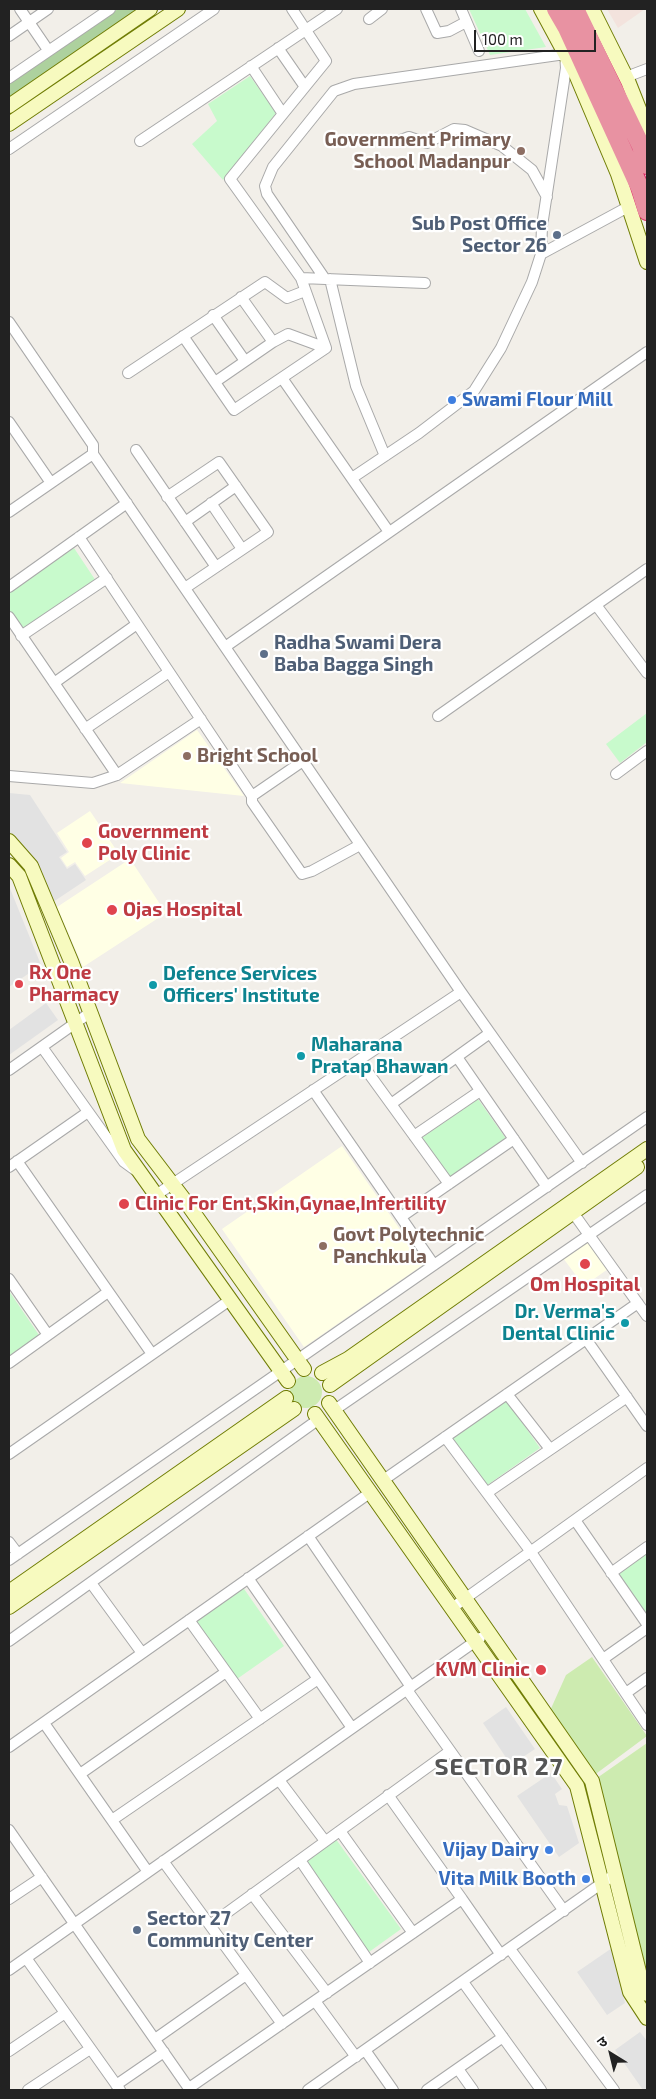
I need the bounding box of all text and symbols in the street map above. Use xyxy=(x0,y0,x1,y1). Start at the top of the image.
scale bar xyxy=(476,20,598,52)
text: 100 m xyxy=(482,30,523,48)
place label: Government Primary School Madanpur xyxy=(325,129,511,173)
marker: Government Primary School Madanpur xyxy=(515,145,527,157)
place label: Sub Post Office Sector 26 xyxy=(412,213,547,257)
marker: Sub Post Office Sector 26 xyxy=(551,229,563,241)
place label: Swami Flour Mill xyxy=(462,389,613,411)
marker: Swami Flour Mill xyxy=(446,394,458,406)
place label: Radha Swami Dera Baba Bagga Singh xyxy=(274,632,441,676)
marker: Radha Swami Dera Baba Bagga Singh xyxy=(258,648,270,660)
place label: Bright School xyxy=(197,745,318,767)
marker: Bright School xyxy=(181,750,193,762)
place label: Government Poly Clinic xyxy=(98,821,209,865)
marker: Government Poly Clinic xyxy=(80,836,94,850)
place label: Ojas Hospital xyxy=(123,899,242,921)
marker: Ojas Hospital xyxy=(105,903,119,917)
place label: Rx One Pharmacy xyxy=(29,962,119,1006)
place label: Defence Services Officers' Institute xyxy=(163,963,320,1007)
marker: Rx One Pharmacy xyxy=(13,978,25,990)
marker: Defence Services Officers' Institute xyxy=(147,979,159,991)
place label: Maharana Pratap Bhawan xyxy=(311,1034,448,1078)
marker: Maharana Pratap Bhawan xyxy=(295,1050,307,1062)
place label: Clinic For Ent,Skin,Gynae,Infertility xyxy=(135,1193,447,1215)
marker: Clinic For Ent,Skin,Gynae,Infertility xyxy=(117,1197,131,1211)
place label: Govt Polytechnic Panchkula xyxy=(333,1224,484,1268)
marker: Govt Polytechnic Panchkula xyxy=(317,1240,329,1252)
marker: Om Hospital xyxy=(578,1257,592,1271)
place label: Om Hospital xyxy=(530,1274,640,1296)
place label: Dr. Verma's Dental Clinic xyxy=(502,1301,615,1345)
marker: Dr. Verma's Dental Clinic xyxy=(619,1317,631,1329)
place label: KVM Clinic xyxy=(435,1659,530,1681)
marker: KVM Clinic xyxy=(534,1663,548,1677)
district label: SECTOR 27 xyxy=(433,1753,565,1781)
place label: Vijay Dairy xyxy=(443,1839,539,1861)
marker: Vijay Dairy xyxy=(543,1844,555,1856)
place label: Vita Milk Booth xyxy=(439,1868,576,1890)
marker: Vita Milk Booth xyxy=(580,1873,592,1885)
place label: Sector 27 Community Center xyxy=(147,1908,313,1952)
marker: Sector 27 Community Center xyxy=(131,1924,143,1936)
north arrow xyxy=(586,2029,636,2079)
text: उ xyxy=(594,2032,610,2051)

